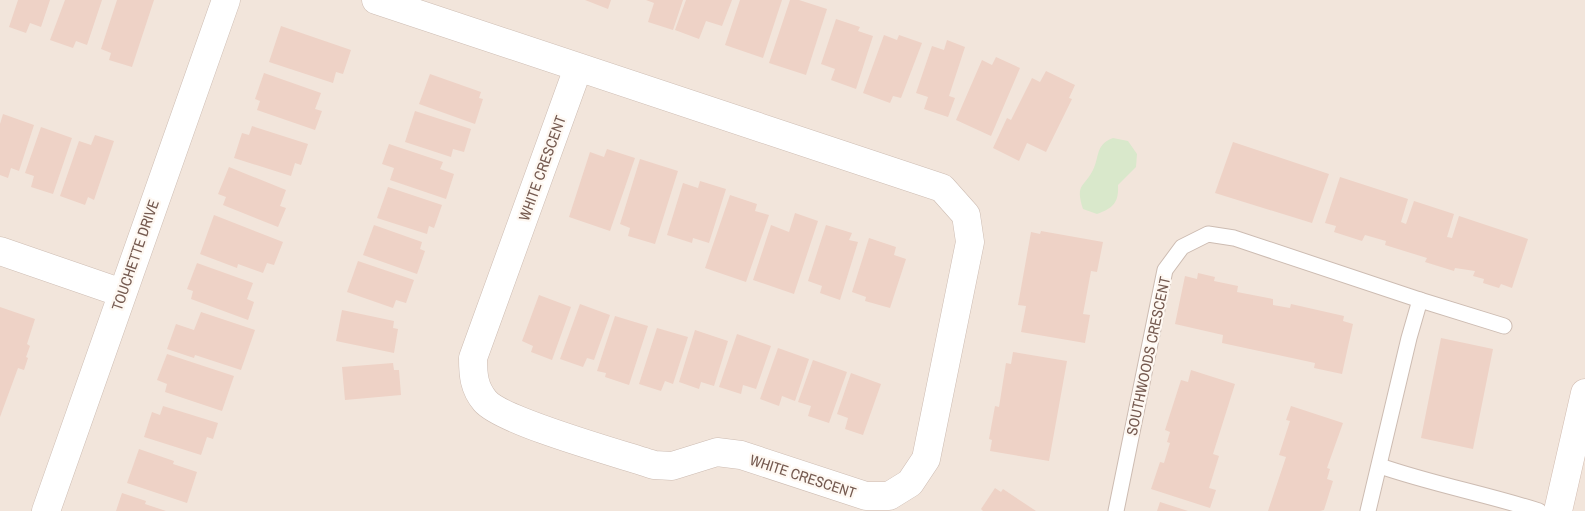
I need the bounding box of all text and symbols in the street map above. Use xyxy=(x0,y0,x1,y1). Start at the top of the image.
street label: WHITE CRESCENT xyxy=(513,112,571,224)
street label: TOUCHETTE DRIVE xyxy=(106,197,164,313)
street label: SOUTHWOODS CRESCENT xyxy=(1121,274,1175,437)
street label: WHITE CRESCENT xyxy=(747,449,859,503)

